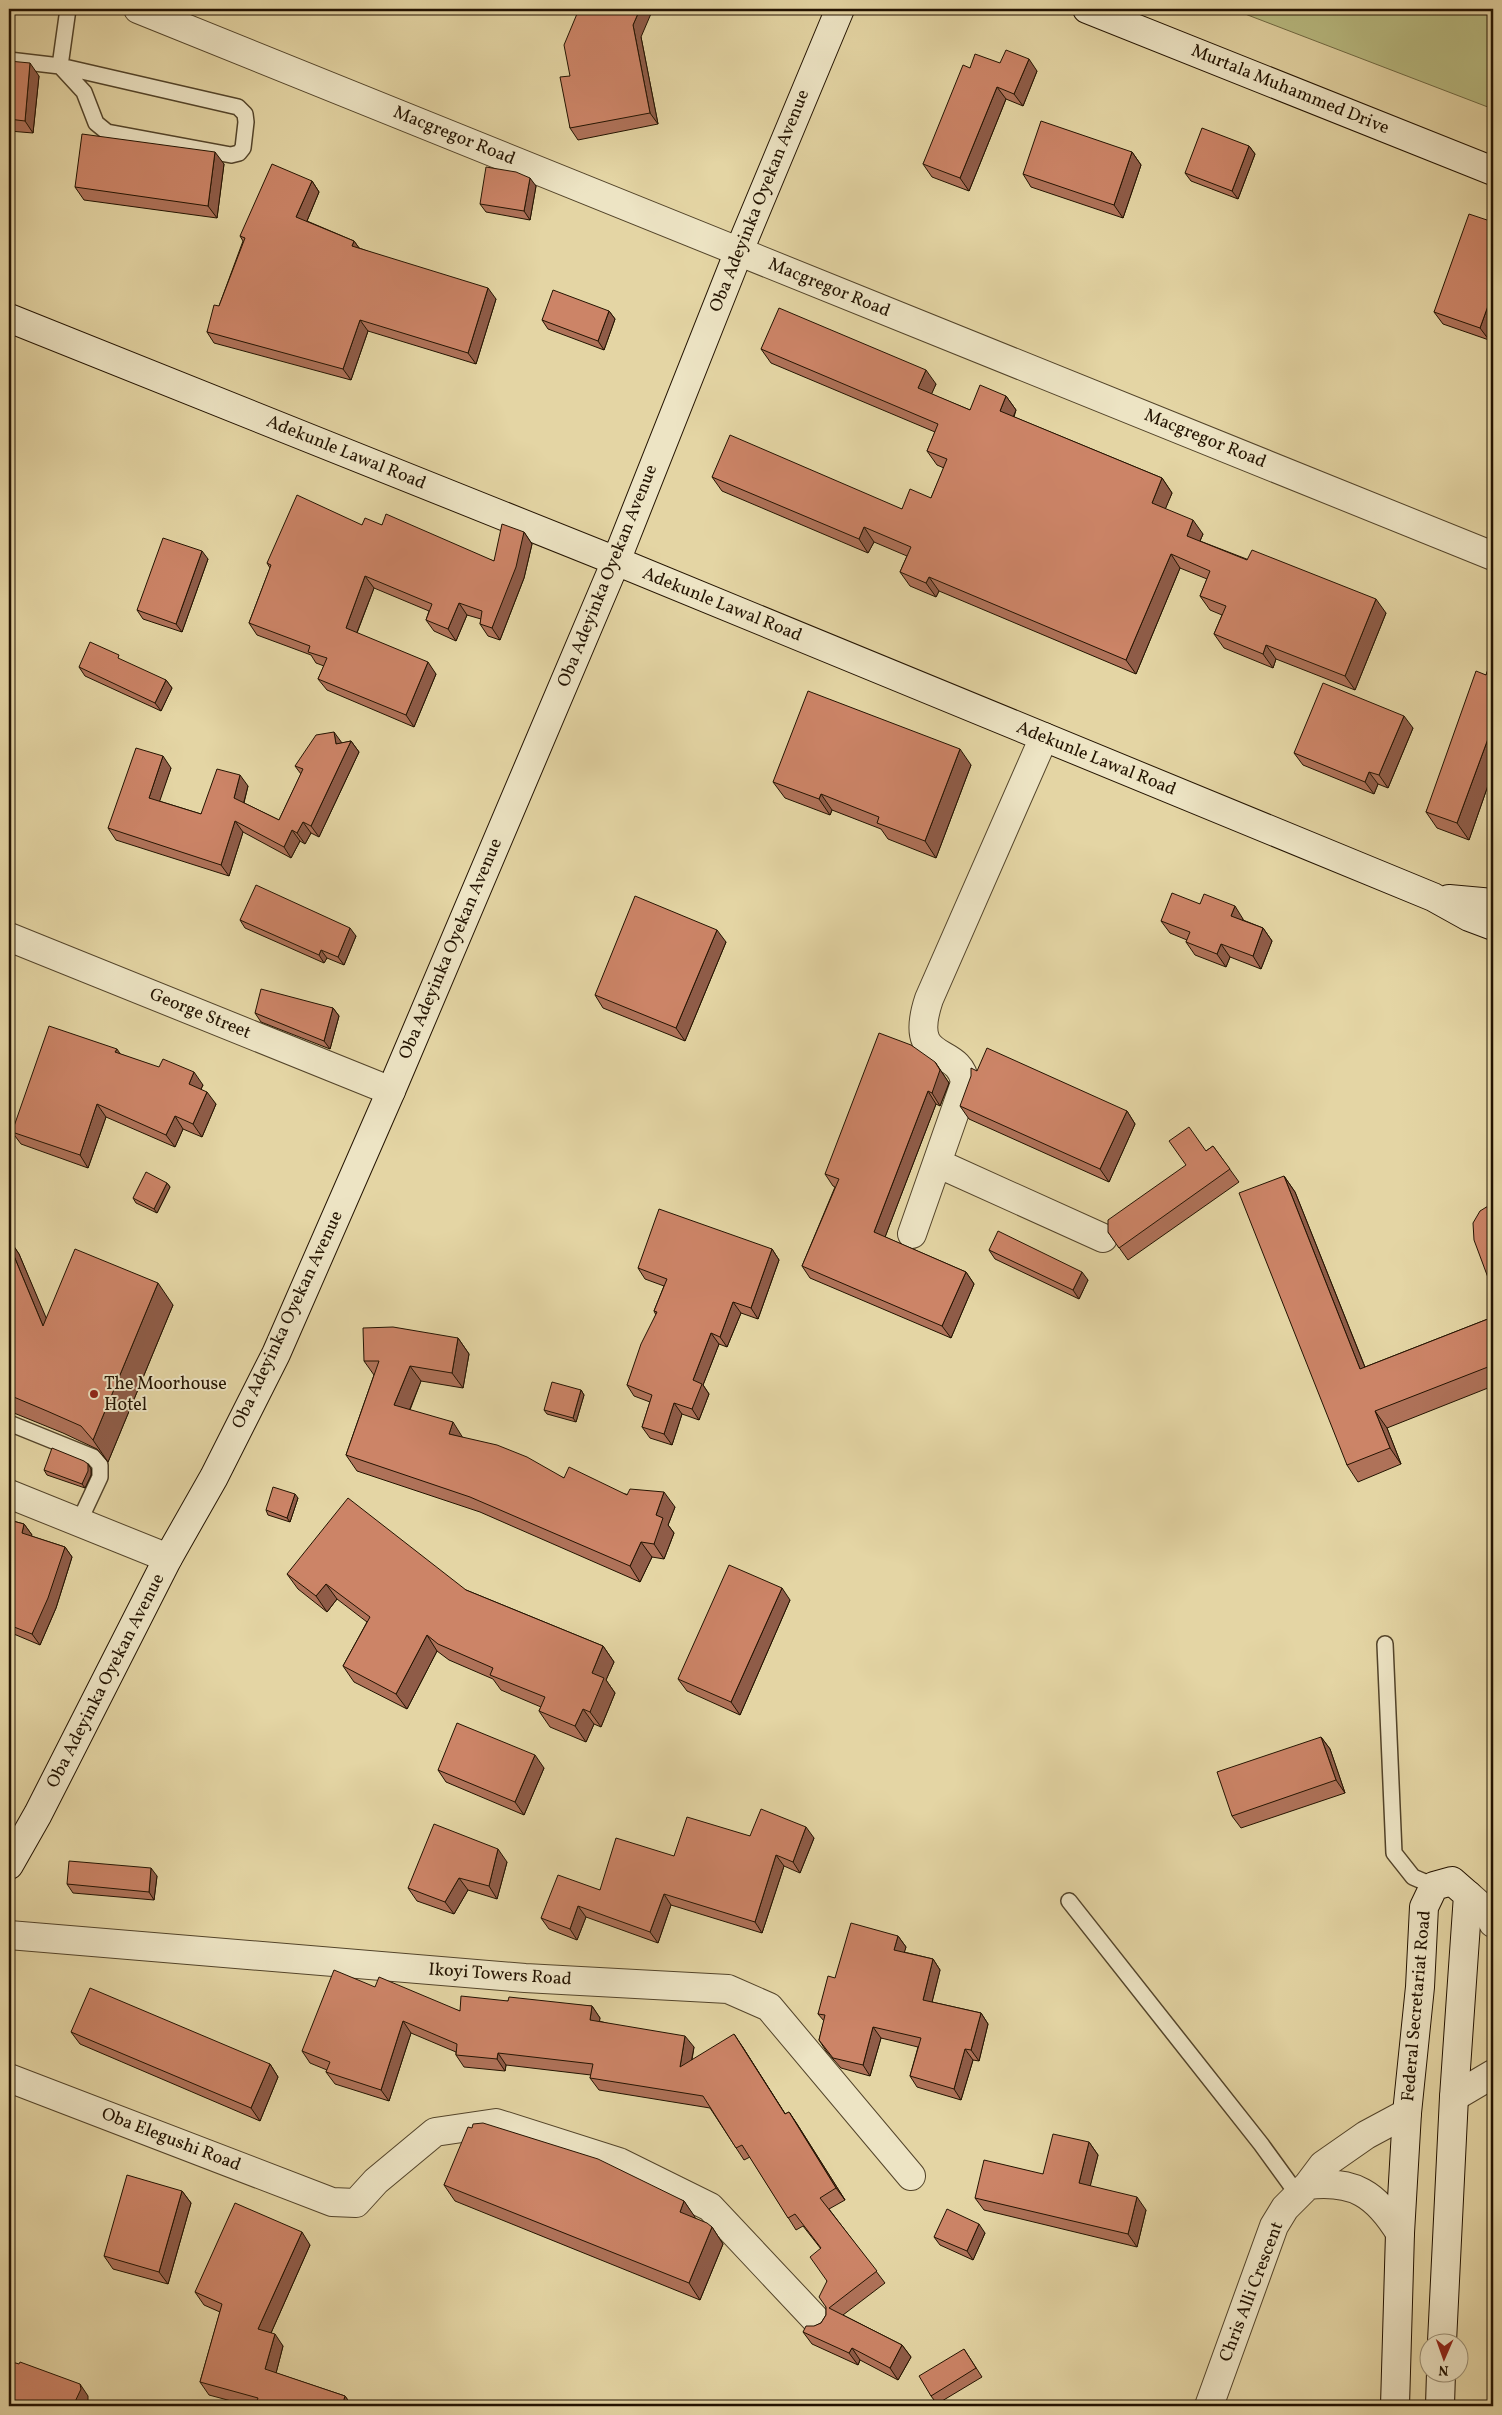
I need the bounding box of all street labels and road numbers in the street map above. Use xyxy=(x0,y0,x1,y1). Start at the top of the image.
street label: Murtala Muhammed Drive xyxy=(1187,39,1393,141)
street label: Oba Adeyinka Oyekan Avenue xyxy=(704,86,816,316)
street label: Macgregor Road xyxy=(389,100,519,172)
street label: Macgregor Road xyxy=(764,252,894,324)
street label: Macgregor Road xyxy=(1140,403,1270,475)
street label: Adekunle Lawal Road xyxy=(262,410,430,496)
street label: Oba Adeyinka Oyekan Avenue xyxy=(552,461,664,691)
street label: Adekunle Lawal Road xyxy=(638,562,806,648)
street label: Adekunle Lawal Road xyxy=(1012,716,1180,802)
street label: Oba Adeyinka Oyekan Avenue xyxy=(393,835,509,1063)
street label: George Street xyxy=(146,982,254,1046)
street label: Oba Adeyinka Oyekan Avenue xyxy=(226,1207,350,1433)
street label: Oba Adeyinka Oyekan Avenue xyxy=(41,1569,171,1793)
street label: Federal Secretariat Road xyxy=(1396,1909,1438,2103)
street label: Ikoyi Towers Road xyxy=(427,1958,573,1992)
street label: Oba Elegushi Road xyxy=(98,2102,244,2178)
street label: Chris Alli Crescent xyxy=(1214,2218,1290,2366)

